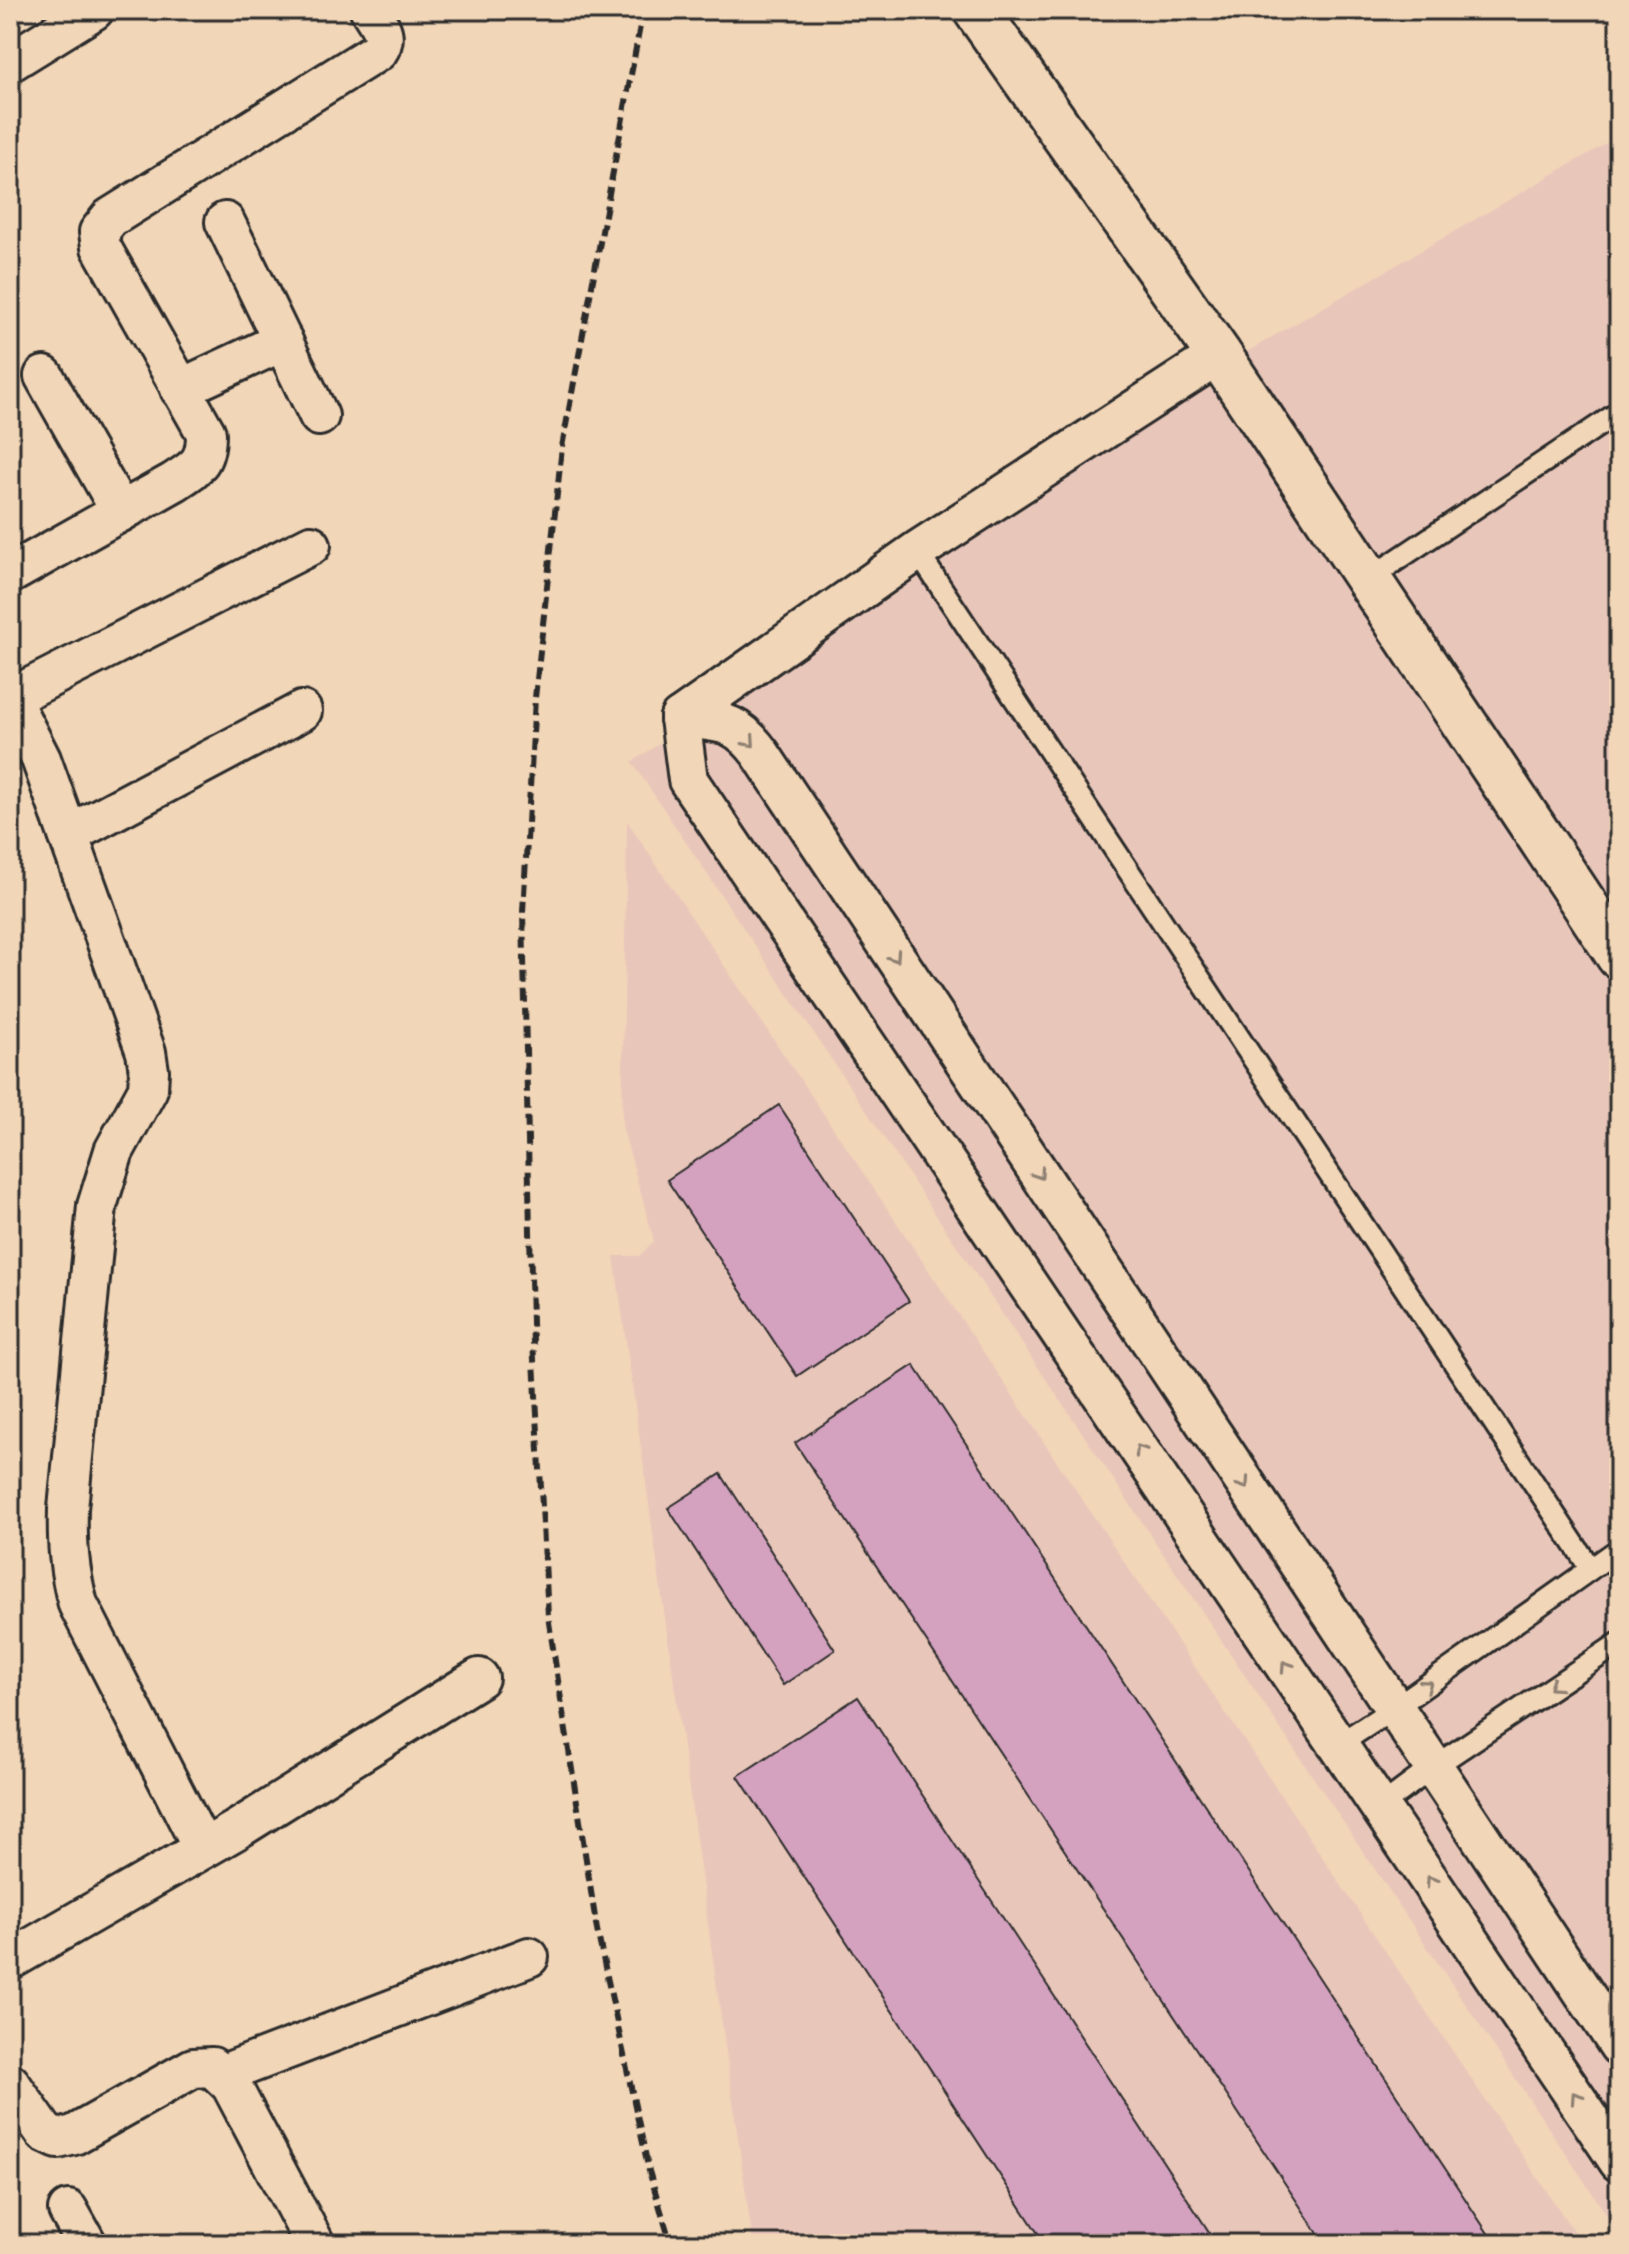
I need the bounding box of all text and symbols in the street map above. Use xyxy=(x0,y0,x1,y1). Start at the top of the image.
one-way arrow xyxy=(740,732,755,747)
one-way arrow xyxy=(886,949,901,963)
one-way arrow xyxy=(1029,1165,1044,1180)
one-way arrow xyxy=(1135,1445,1150,1459)
one-way arrow xyxy=(1235,1476,1250,1490)
one-way arrow xyxy=(1281,1660,1296,1674)
one-way arrow xyxy=(1548,1677,1563,1692)
one-way arrow xyxy=(1418,1680,1433,1695)
one-way arrow xyxy=(1426,1876,1441,1890)
one-way arrow xyxy=(1570,2092,1585,2106)

